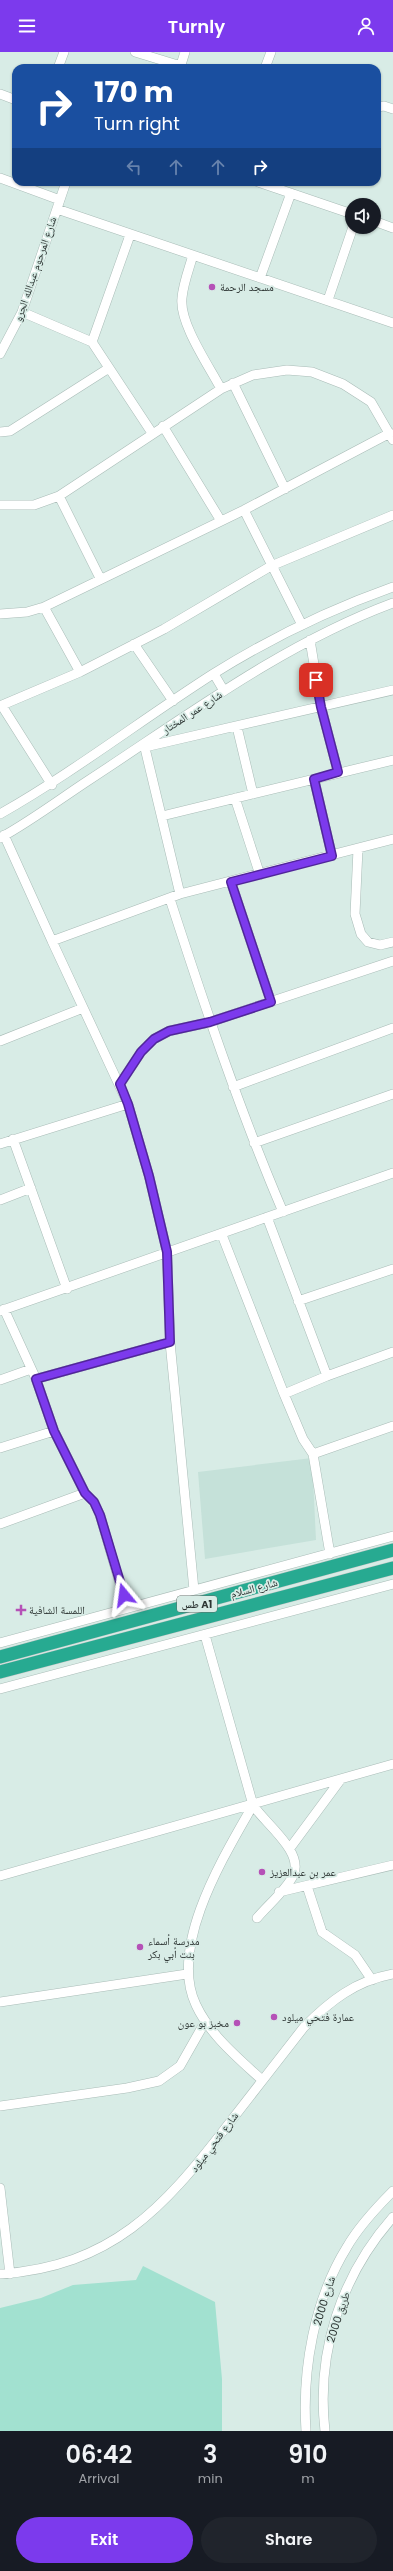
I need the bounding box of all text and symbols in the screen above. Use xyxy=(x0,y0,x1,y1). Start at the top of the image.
text: Turnly xyxy=(168,14,225,39)
icon: menu xyxy=(16,15,38,37)
icon: person xyxy=(355,15,377,37)
text: 170 m xyxy=(94,73,173,112)
icon: right xyxy=(28,80,80,132)
text: Turn right xyxy=(94,111,180,136)
icon: left xyxy=(123,156,145,178)
icon: ahead xyxy=(165,156,187,178)
icon: ahead xyxy=(207,156,229,178)
icon: right xyxy=(249,156,271,178)
map controls xyxy=(345,198,381,234)
button: sound xyxy=(345,198,381,234)
street label: شارع المرحوم عبدالله الجرو xyxy=(10,215,60,323)
place label: مسجد الرحمة xyxy=(220,279,274,295)
marker: مسجد الرحمة xyxy=(207,282,217,292)
pin xyxy=(299,663,333,697)
icon: arrive xyxy=(305,669,327,691)
street label: شارع عمر المختار xyxy=(158,686,225,738)
position arrow xyxy=(103,1574,145,1616)
street label: شارع السلام xyxy=(229,1574,279,1602)
road number: طس A1 xyxy=(177,1596,217,1612)
place label: اللمسة الشافية xyxy=(29,1602,85,1618)
marker: اللمسة الشافية xyxy=(16,1605,26,1615)
place label: عمر بن عبدالعزيز xyxy=(269,1864,336,1880)
marker: عمر بن عبدالعزيز xyxy=(257,1867,267,1877)
place label: مدرسة أسماء بنت أبي بكر xyxy=(147,1933,200,1963)
marker: مدرسة أسماء بنت أبي بكر xyxy=(135,1942,145,1952)
place label: عمارة فتحي ميلود xyxy=(282,2009,355,2026)
marker: عمارة فتحي ميلود xyxy=(269,2012,279,2022)
place label: مخبز بو عون xyxy=(178,2015,229,2031)
marker: مخبز بو عون xyxy=(232,2018,242,2028)
street label: شارع فتحي ميلود xyxy=(186,2109,243,2176)
street label: شارع 2000 xyxy=(309,2274,339,2328)
street label: طريق 2000 xyxy=(322,2290,354,2344)
text: 06:42 xyxy=(66,2438,132,2471)
text: 3 xyxy=(203,2438,217,2471)
text: 910 xyxy=(288,2438,327,2471)
text: Arrival xyxy=(78,2469,119,2488)
text: min xyxy=(198,2469,223,2488)
text: m xyxy=(301,2469,315,2488)
button: Exit xyxy=(16,2517,193,2563)
button: Share xyxy=(201,2517,377,2563)

